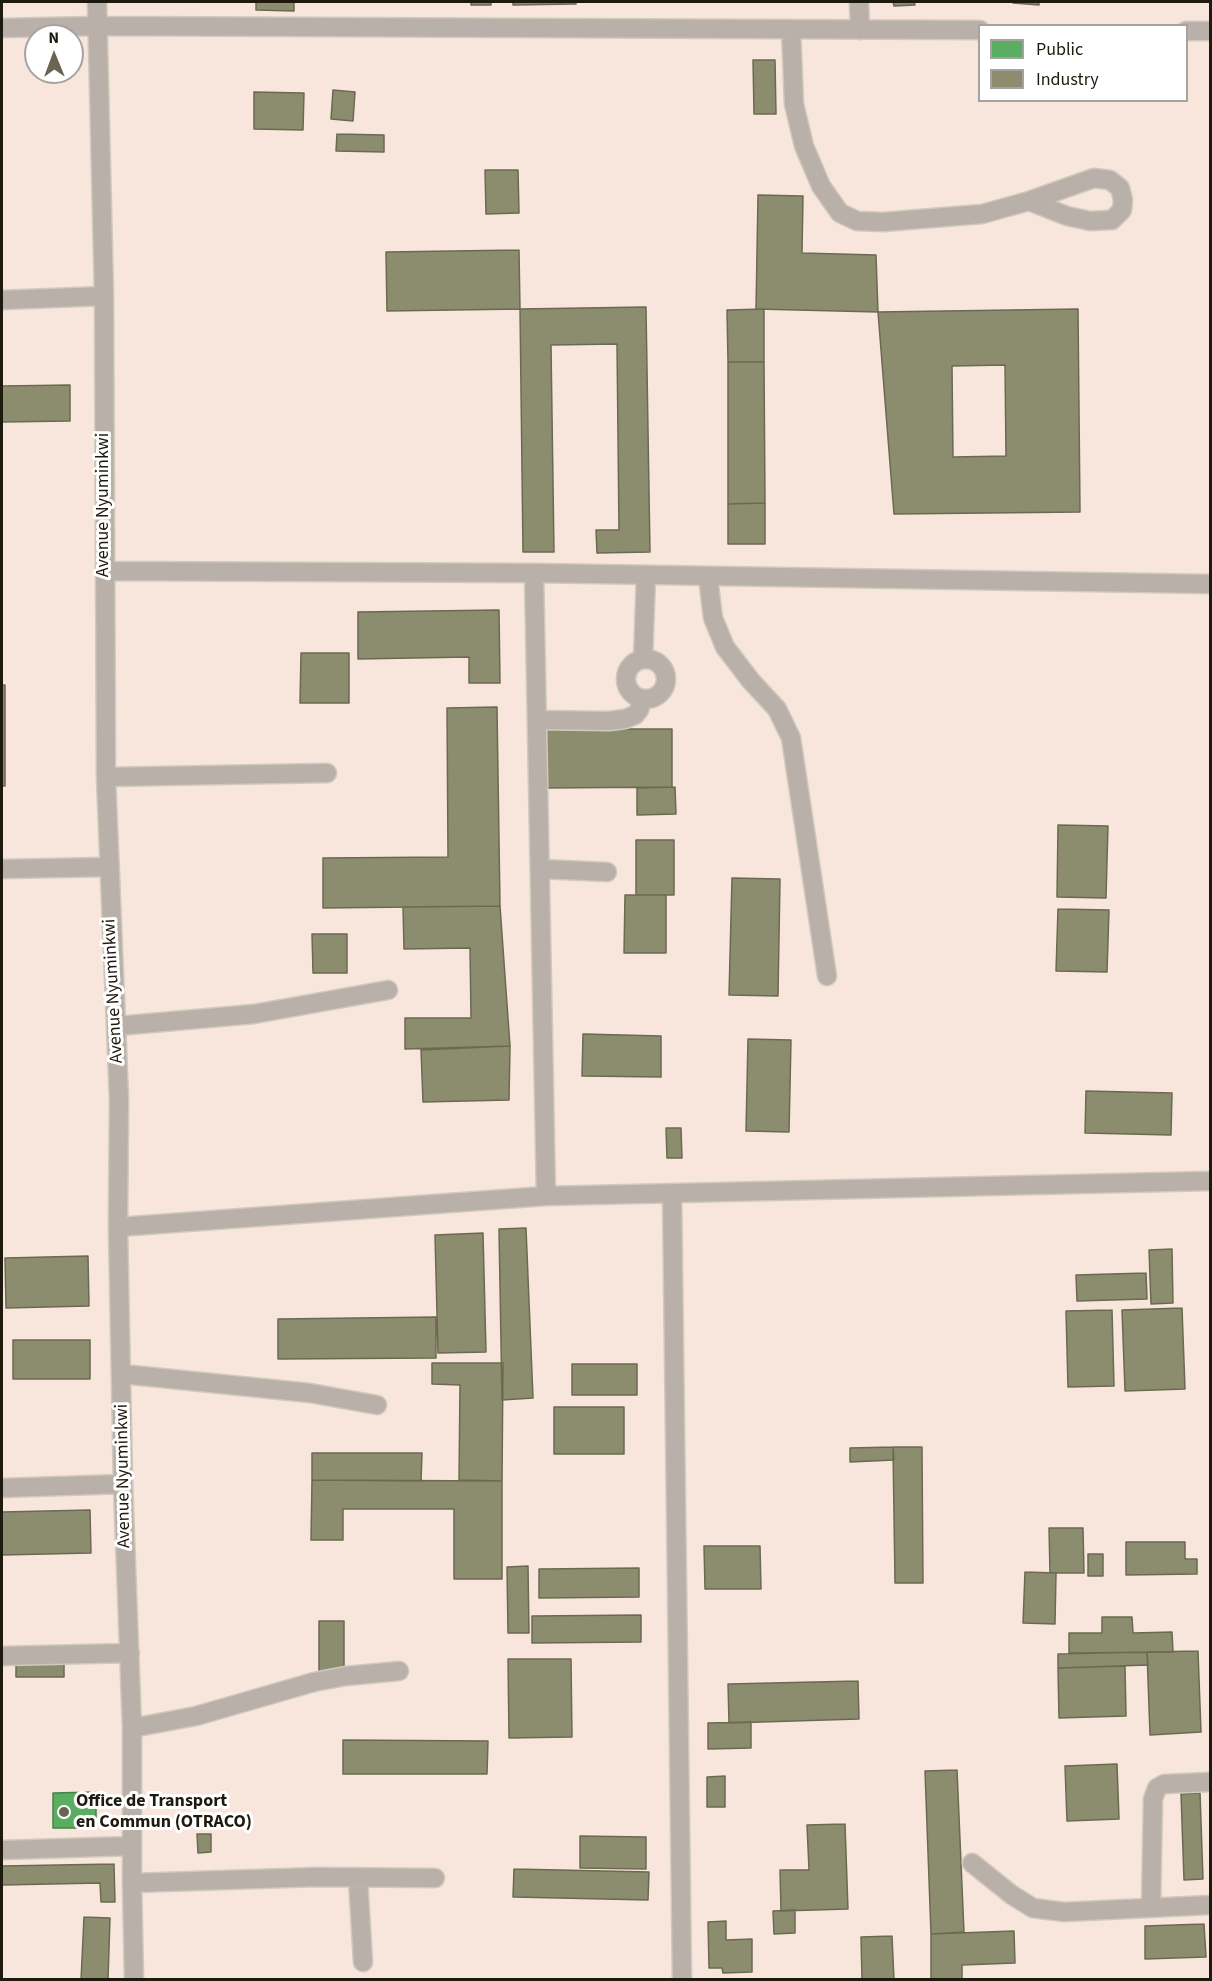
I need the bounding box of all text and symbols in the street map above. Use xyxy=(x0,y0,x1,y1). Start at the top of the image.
north arrow xyxy=(24,24,84,84)
legend xyxy=(978,24,1188,102)
text: N xyxy=(48,27,59,49)
text: Public xyxy=(1036,37,1083,62)
text: Industry xyxy=(1036,67,1099,92)
street label: Avenue Nyuminkwi xyxy=(93,433,115,577)
street label: Avenue Nyuminkwi xyxy=(99,918,129,1064)
street label: Avenue Nyuminkwi xyxy=(112,1404,136,1548)
place label: Office de Transport en Commun (OTRACO) xyxy=(76,1791,252,1834)
marker: Office de Transport en Commun (OTRACO) xyxy=(57,1805,71,1819)

